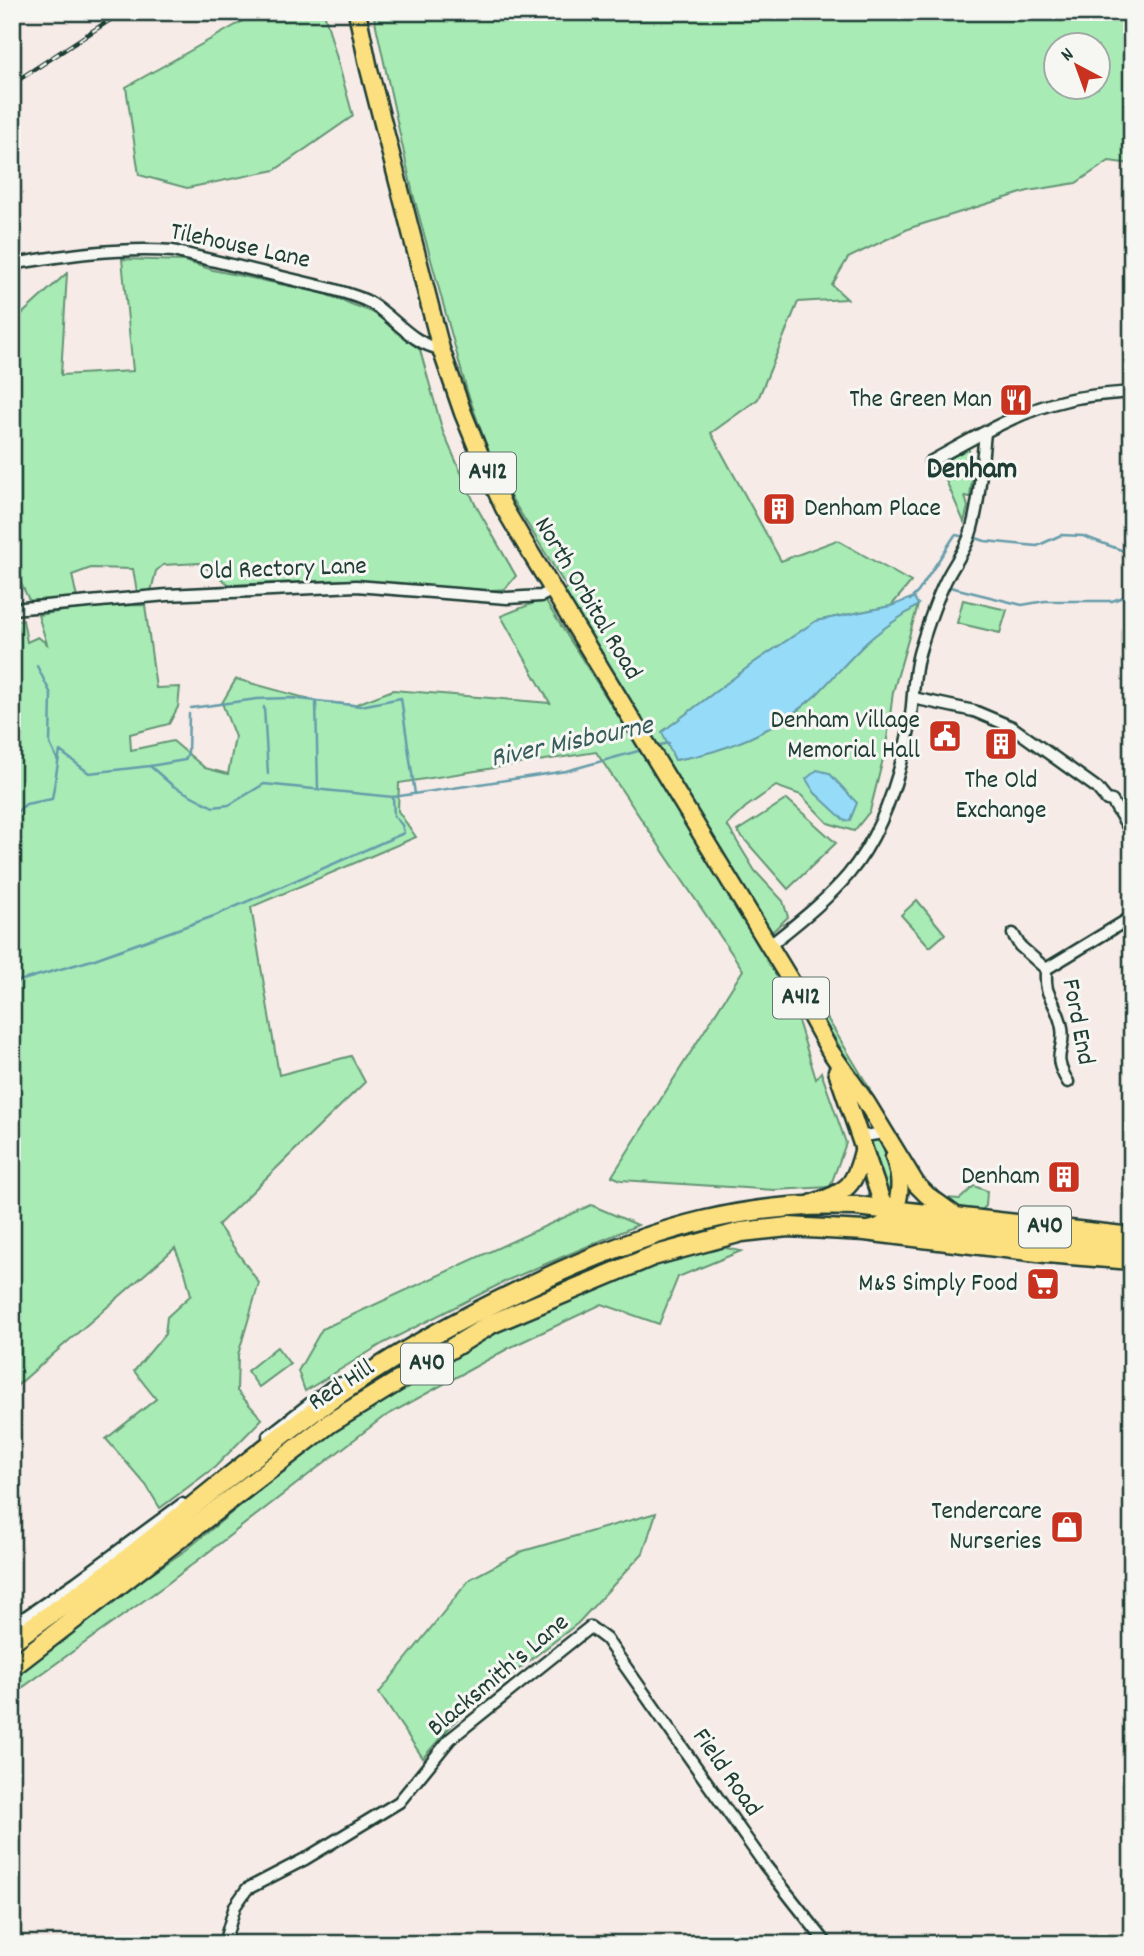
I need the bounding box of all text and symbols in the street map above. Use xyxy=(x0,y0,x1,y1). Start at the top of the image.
north arrow xyxy=(1042,32,1112,102)
text: N xyxy=(1056,43,1081,69)
street label: Tilehouse Lane xyxy=(167,214,313,280)
restaurant icon: The Green Man xyxy=(997,381,1035,419)
place label: The Green Man xyxy=(849,382,992,419)
district label: Denham xyxy=(927,450,1017,493)
road number: A412 xyxy=(460,452,516,494)
building icon: Denham Place xyxy=(760,490,798,528)
place label: Denham Place xyxy=(804,491,941,528)
street label: North Orbital Road xyxy=(524,510,650,688)
street label: Old Rectory Lane xyxy=(199,549,367,591)
place label: Denham Village Memorial Hall xyxy=(771,703,920,770)
water label: River Misbourne xyxy=(487,707,659,781)
public building icon: Denham Village Memorial Hall xyxy=(926,717,964,755)
building icon: The Old Exchange xyxy=(982,725,1020,763)
place label: The Old Exchange xyxy=(956,763,1046,830)
street label: Ford End xyxy=(1051,976,1103,1068)
road number: A412 xyxy=(773,978,829,1018)
building icon: Denham xyxy=(1045,1158,1083,1196)
place label: Denham xyxy=(961,1159,1040,1196)
road number: A40 xyxy=(1019,1206,1071,1247)
supermarket icon: M&S Simply Food xyxy=(1024,1265,1062,1303)
place label: M&S Simply Food xyxy=(858,1266,1018,1303)
road number: A40 xyxy=(401,1344,453,1384)
street label: Red Hill xyxy=(301,1351,383,1421)
place label: Tendercare Nurseries xyxy=(931,1494,1042,1561)
shop icon: Tendercare Nurseries xyxy=(1048,1508,1086,1546)
street label: Blacksmith's Lane xyxy=(420,1606,578,1746)
street label: Field Road xyxy=(682,1721,770,1825)

